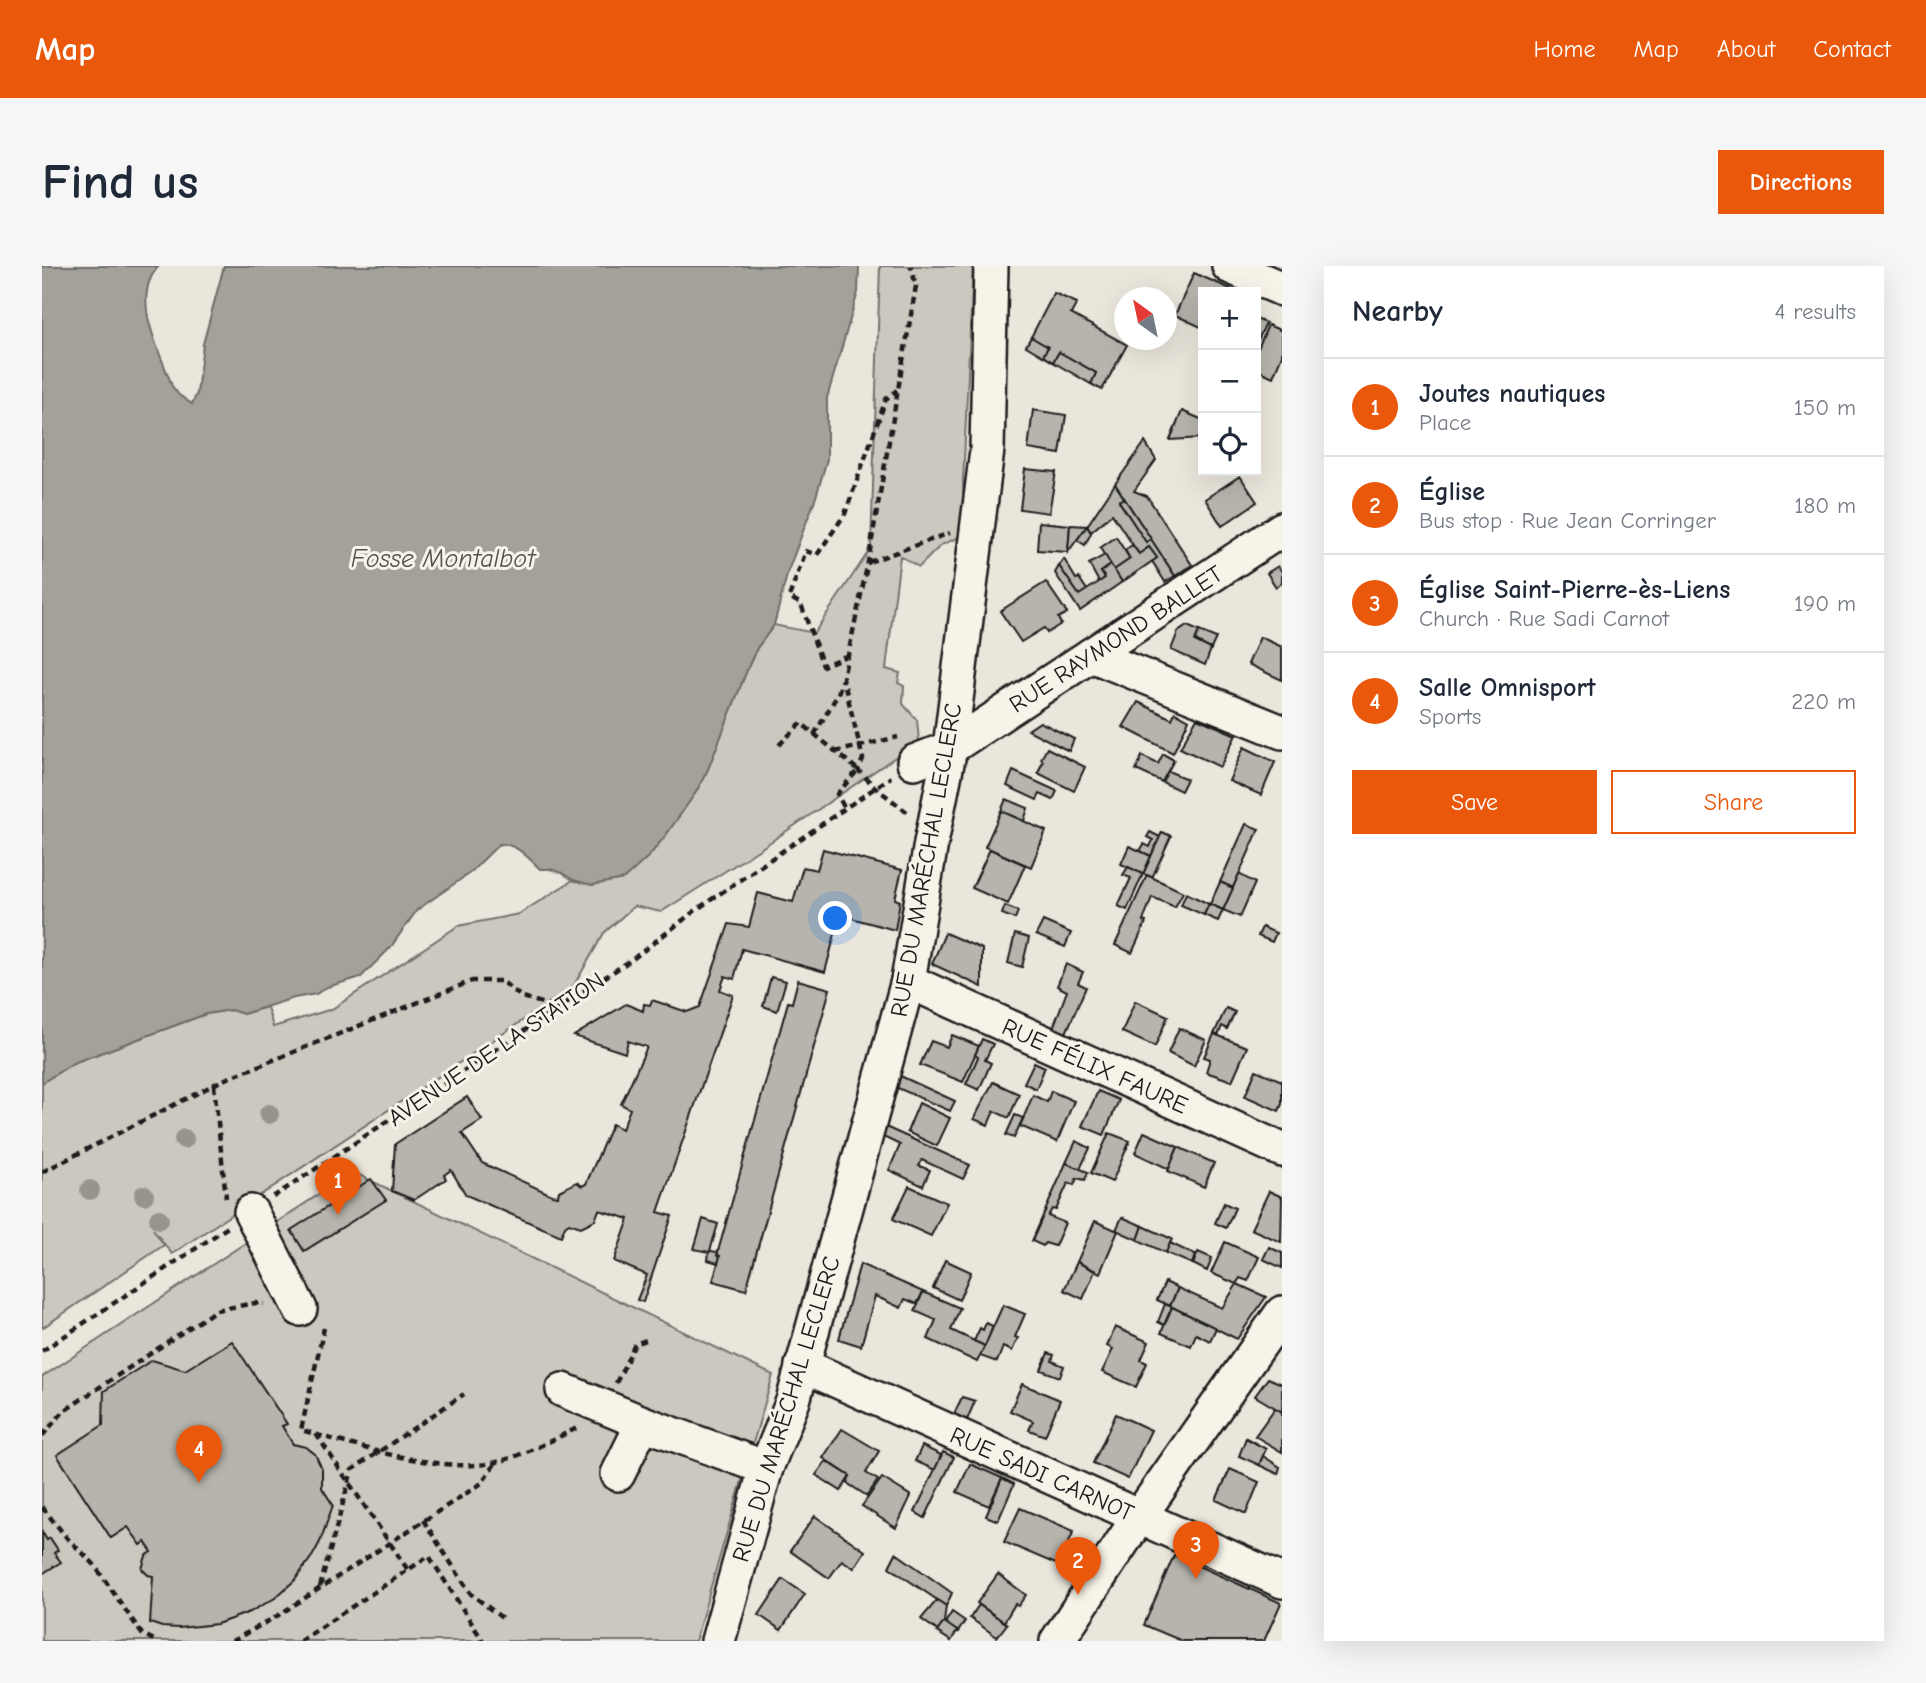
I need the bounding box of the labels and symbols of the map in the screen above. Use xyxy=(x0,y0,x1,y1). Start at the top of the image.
north arrow xyxy=(1114,287,1177,350)
water label: Fosse Montalbot xyxy=(351,544,537,574)
street label: RUE RAYMOND BALLET xyxy=(1004,559,1228,718)
street label: RUE DU MARÉCHAL LECLERC xyxy=(885,701,967,1019)
your location xyxy=(818,901,852,935)
street label: AVENUE DE LA STATION xyxy=(382,966,610,1132)
street label: RUE FÉLIX FAURE xyxy=(998,1012,1192,1120)
pin: 1 xyxy=(315,1157,361,1215)
street label: RUE DU MARÉCHAL LECLERC xyxy=(726,1253,846,1565)
street label: RUE SADI CARNOT xyxy=(946,1421,1139,1527)
pin: 4 xyxy=(176,1425,222,1483)
pin: 3 xyxy=(1173,1521,1219,1579)
pin: 2 xyxy=(1055,1537,1101,1595)

